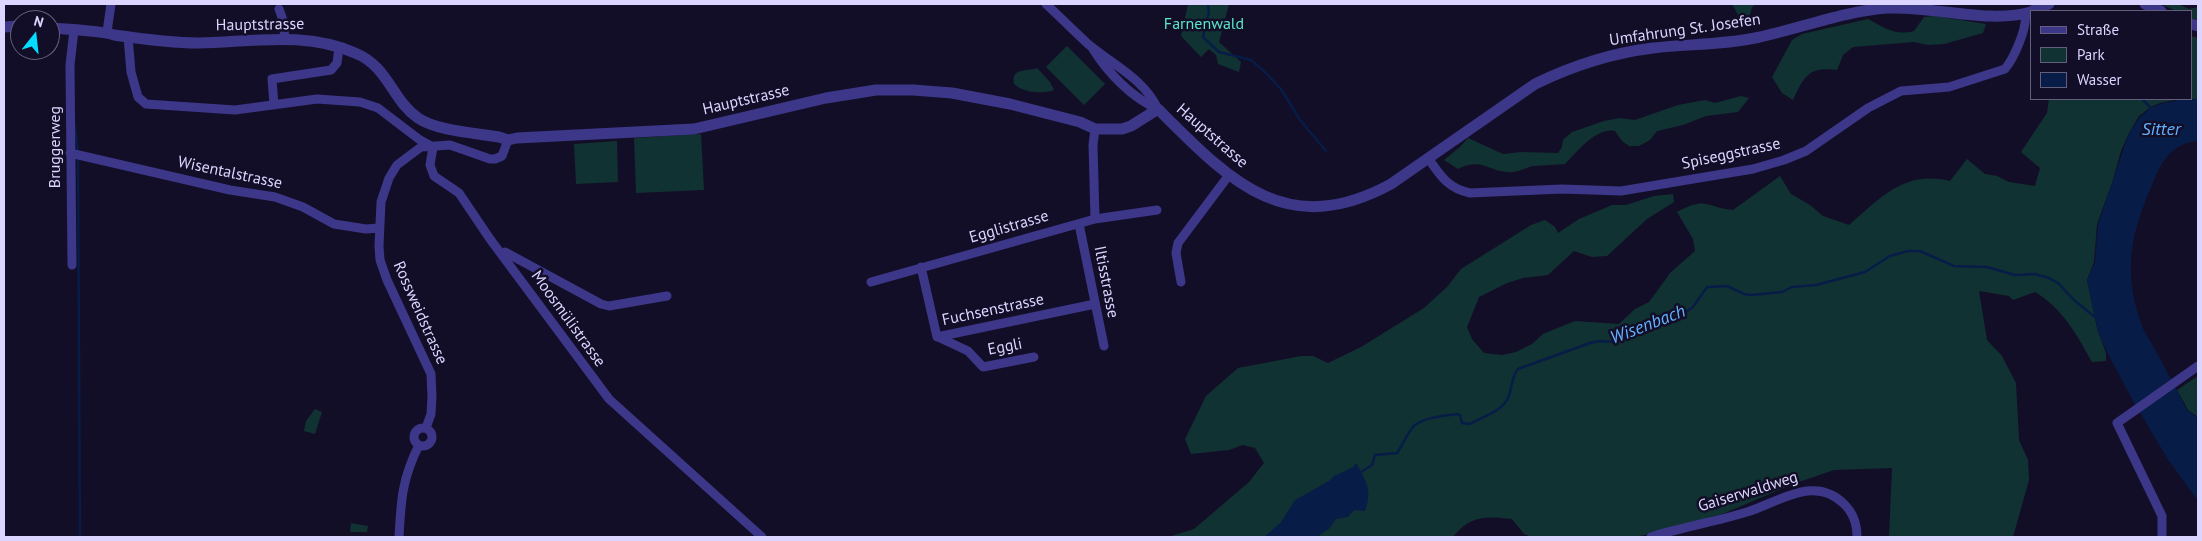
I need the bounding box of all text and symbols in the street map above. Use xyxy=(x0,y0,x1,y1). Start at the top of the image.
north arrow xyxy=(10,10,60,60)
street label: Umfahrung St. Josefen xyxy=(1608,10,1762,50)
legend xyxy=(2030,10,2192,100)
text: N xyxy=(32,12,46,31)
park label: Farnenwald xyxy=(1164,14,1244,34)
street label: Hauptstrasse xyxy=(216,15,304,35)
text: Straße xyxy=(2077,20,2119,39)
text: Park xyxy=(2077,45,2105,64)
text: Wasser xyxy=(2077,70,2122,89)
street label: Hauptstrasse xyxy=(701,81,791,119)
street label: Hauptstrasse xyxy=(1172,100,1252,172)
street label: Bruggerweg xyxy=(45,106,65,188)
water label: Sitter xyxy=(2141,119,2181,141)
street label: Spiseggstrasse xyxy=(1680,134,1782,174)
street label: Wisentalstrasse xyxy=(176,153,284,193)
street label: Egglistrasse xyxy=(967,206,1051,248)
street label: Iltisstrasse xyxy=(1090,244,1122,320)
street label: Rossweidstrasse xyxy=(389,259,451,367)
street label: Moosmülistrasse xyxy=(527,267,609,371)
street label: Fuchsenstrasse xyxy=(940,290,1046,330)
water label: Wisenbach xyxy=(1607,301,1689,349)
street label: Eggli xyxy=(986,334,1024,360)
street label: Gaiserwaldweg xyxy=(1696,468,1800,516)

